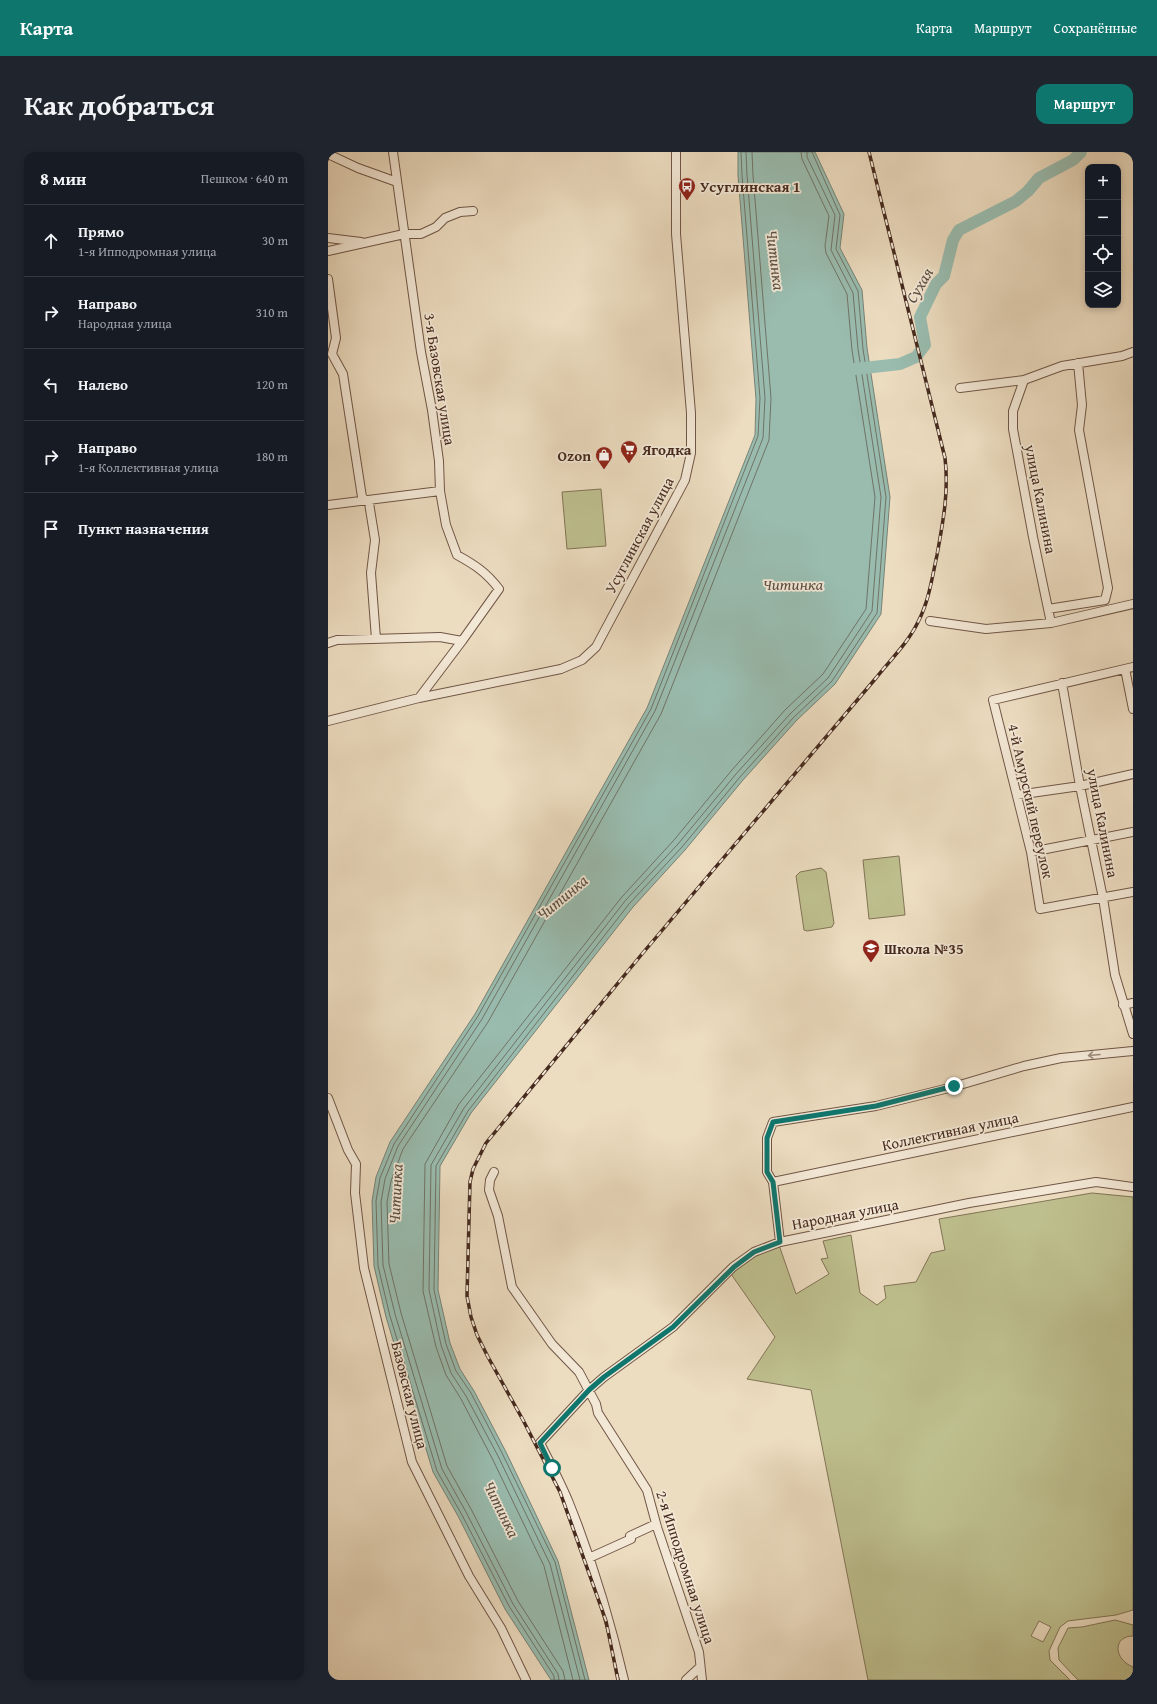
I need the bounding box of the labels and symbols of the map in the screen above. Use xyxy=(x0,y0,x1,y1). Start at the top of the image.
bus stop icon: Усуглинская 1 xyxy=(677,176,697,201)
place label: Усуглинская 1 xyxy=(700,176,801,197)
water label: Читинка xyxy=(760,229,792,292)
water label: Сухая xyxy=(899,263,939,307)
street label: 3-я Базовская улица xyxy=(419,311,461,447)
supermarket icon: Ягодка xyxy=(619,439,639,464)
place label: Ягодка xyxy=(641,439,692,460)
street label: улица Калинина xyxy=(1020,442,1062,556)
place label: Ozon xyxy=(558,445,591,466)
shop icon: Ozon xyxy=(594,445,614,470)
street label: Усуглинская улица xyxy=(600,473,679,597)
water label: Читинка xyxy=(763,572,824,596)
street label: 4-й Амурский переулок xyxy=(1003,722,1059,880)
street label: улица Калинина xyxy=(1082,766,1124,880)
water label: Читинка xyxy=(531,868,593,926)
school or university icon: Школа №35 xyxy=(861,938,881,963)
place label: Школа №35 xyxy=(884,938,964,959)
one-way arrow xyxy=(1088,1052,1101,1059)
route end xyxy=(945,1077,963,1095)
street label: Коллективная улица xyxy=(880,1106,1021,1156)
water label: Читинка xyxy=(381,1163,409,1225)
street label: Народная улица xyxy=(790,1193,901,1235)
street label: Базовская улица xyxy=(386,1339,434,1452)
route start xyxy=(543,1459,561,1477)
water label: Читинка xyxy=(478,1477,526,1542)
street label: 2-я Ипподромная улица xyxy=(651,1488,721,1647)

